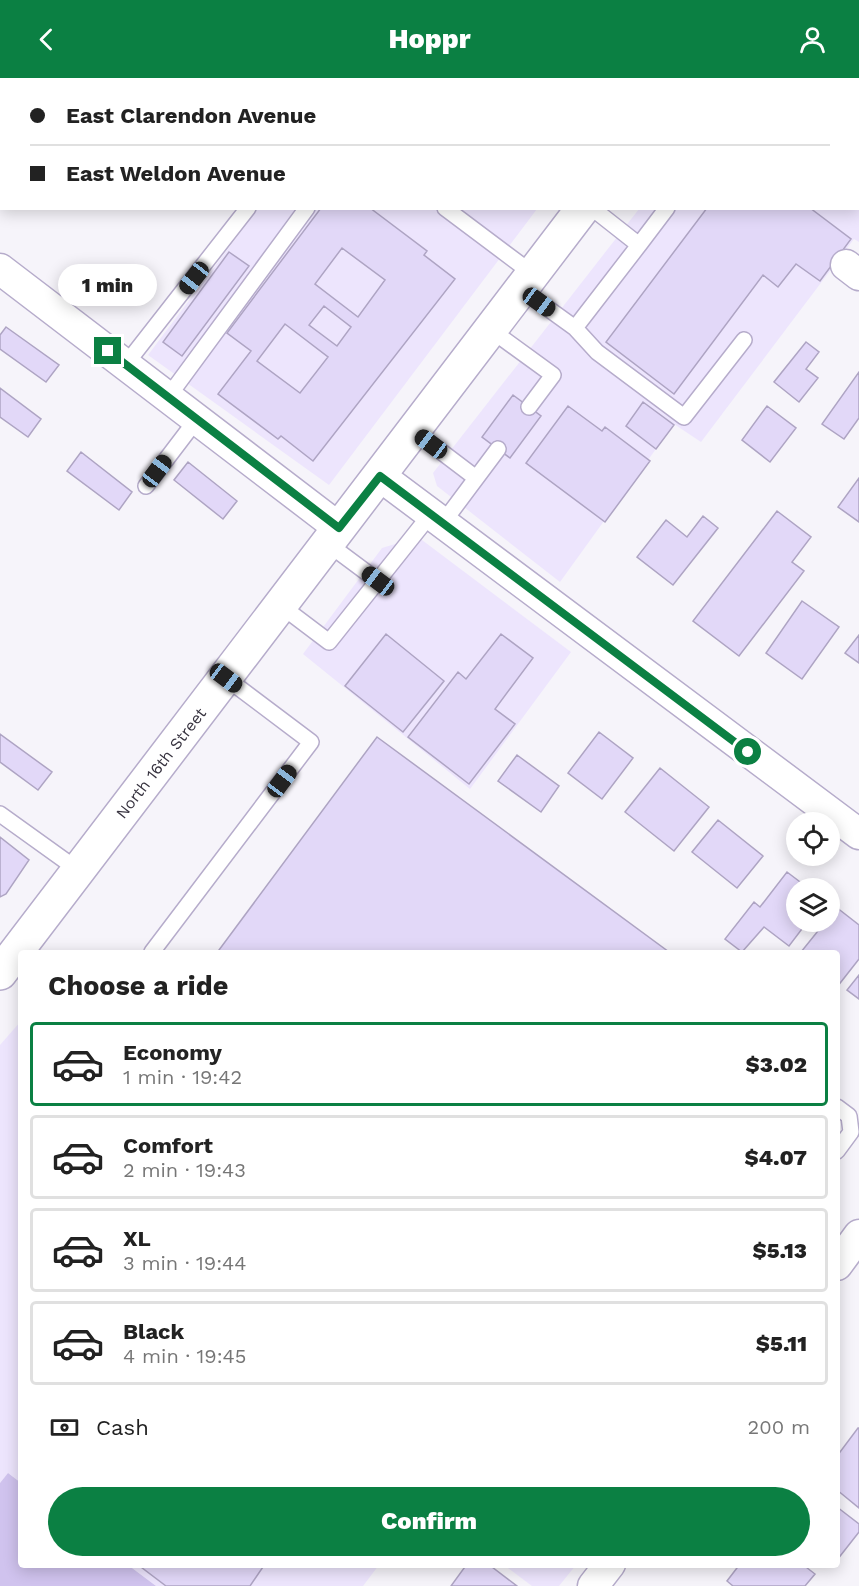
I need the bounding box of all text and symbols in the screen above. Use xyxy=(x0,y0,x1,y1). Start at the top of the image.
icon: back xyxy=(30,23,63,56)
text: Hoppr xyxy=(389,23,470,55)
icon: person xyxy=(796,23,829,56)
text: East Clarendon Avenue xyxy=(66,103,316,128)
text: East Weldon Avenue xyxy=(66,161,286,186)
car xyxy=(176,258,212,298)
callout: 1 min xyxy=(58,264,158,306)
text: 1 min xyxy=(82,273,133,297)
car xyxy=(519,284,559,320)
route end xyxy=(94,337,121,364)
car xyxy=(411,426,451,462)
car xyxy=(139,451,175,491)
car xyxy=(358,563,398,599)
car xyxy=(206,660,246,696)
street label: North 16th Street xyxy=(112,704,210,822)
route start xyxy=(734,738,761,765)
car xyxy=(264,761,300,801)
map controls xyxy=(786,812,840,932)
button: locate xyxy=(786,812,840,866)
button: layers xyxy=(786,878,840,932)
text: Choose a ride xyxy=(48,970,228,1002)
icon: car xyxy=(51,1037,105,1091)
text: Economy xyxy=(123,1040,222,1065)
text: $3.02 xyxy=(746,1052,807,1077)
text: 1 min · 19:42 xyxy=(123,1065,242,1089)
icon: car xyxy=(51,1130,105,1184)
text: Comfort xyxy=(123,1133,213,1158)
text: $4.07 xyxy=(744,1145,807,1170)
text: 2 min · 19:43 xyxy=(123,1158,246,1182)
icon: car xyxy=(51,1223,105,1277)
text: XL xyxy=(123,1226,151,1251)
text: $5.13 xyxy=(753,1238,807,1263)
text: 3 min · 19:44 xyxy=(123,1251,247,1275)
icon: car xyxy=(51,1316,105,1370)
text: Black xyxy=(123,1319,184,1344)
text: $5.11 xyxy=(756,1331,807,1356)
text: 4 min · 19:45 xyxy=(123,1344,246,1368)
icon: cash xyxy=(48,1411,81,1444)
text: Cash xyxy=(96,1415,149,1440)
text: 200 m xyxy=(748,1415,810,1439)
button: Confirm xyxy=(48,1487,810,1556)

